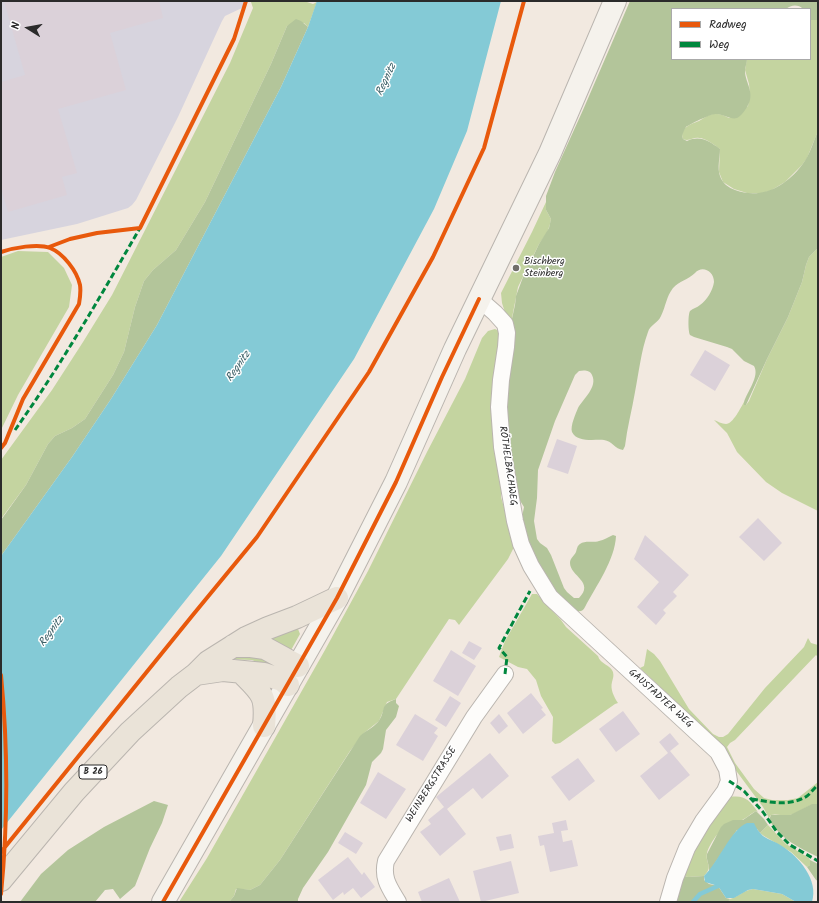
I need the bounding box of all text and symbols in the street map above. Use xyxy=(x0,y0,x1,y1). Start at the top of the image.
north arrow xyxy=(8,8,48,48)
legend xyxy=(671,8,811,60)
text: Radweg xyxy=(709,15,747,34)
text: N xyxy=(7,21,26,31)
text: Weg xyxy=(709,35,729,54)
water label: Regnitz xyxy=(374,62,400,98)
place label: Bischberg Steinberg xyxy=(524,256,565,280)
marker: Bischberg Steinberg xyxy=(511,263,521,273)
water label: Regnitz xyxy=(224,349,254,385)
street label: RÖTHELBACHWEG xyxy=(495,425,519,507)
water label: Regnitz xyxy=(37,614,67,650)
street label: GAUSTADTER WEG xyxy=(625,667,695,731)
street label: WEINBERGSTRASSE xyxy=(404,745,460,825)
road number: B 26 xyxy=(79,765,107,779)

